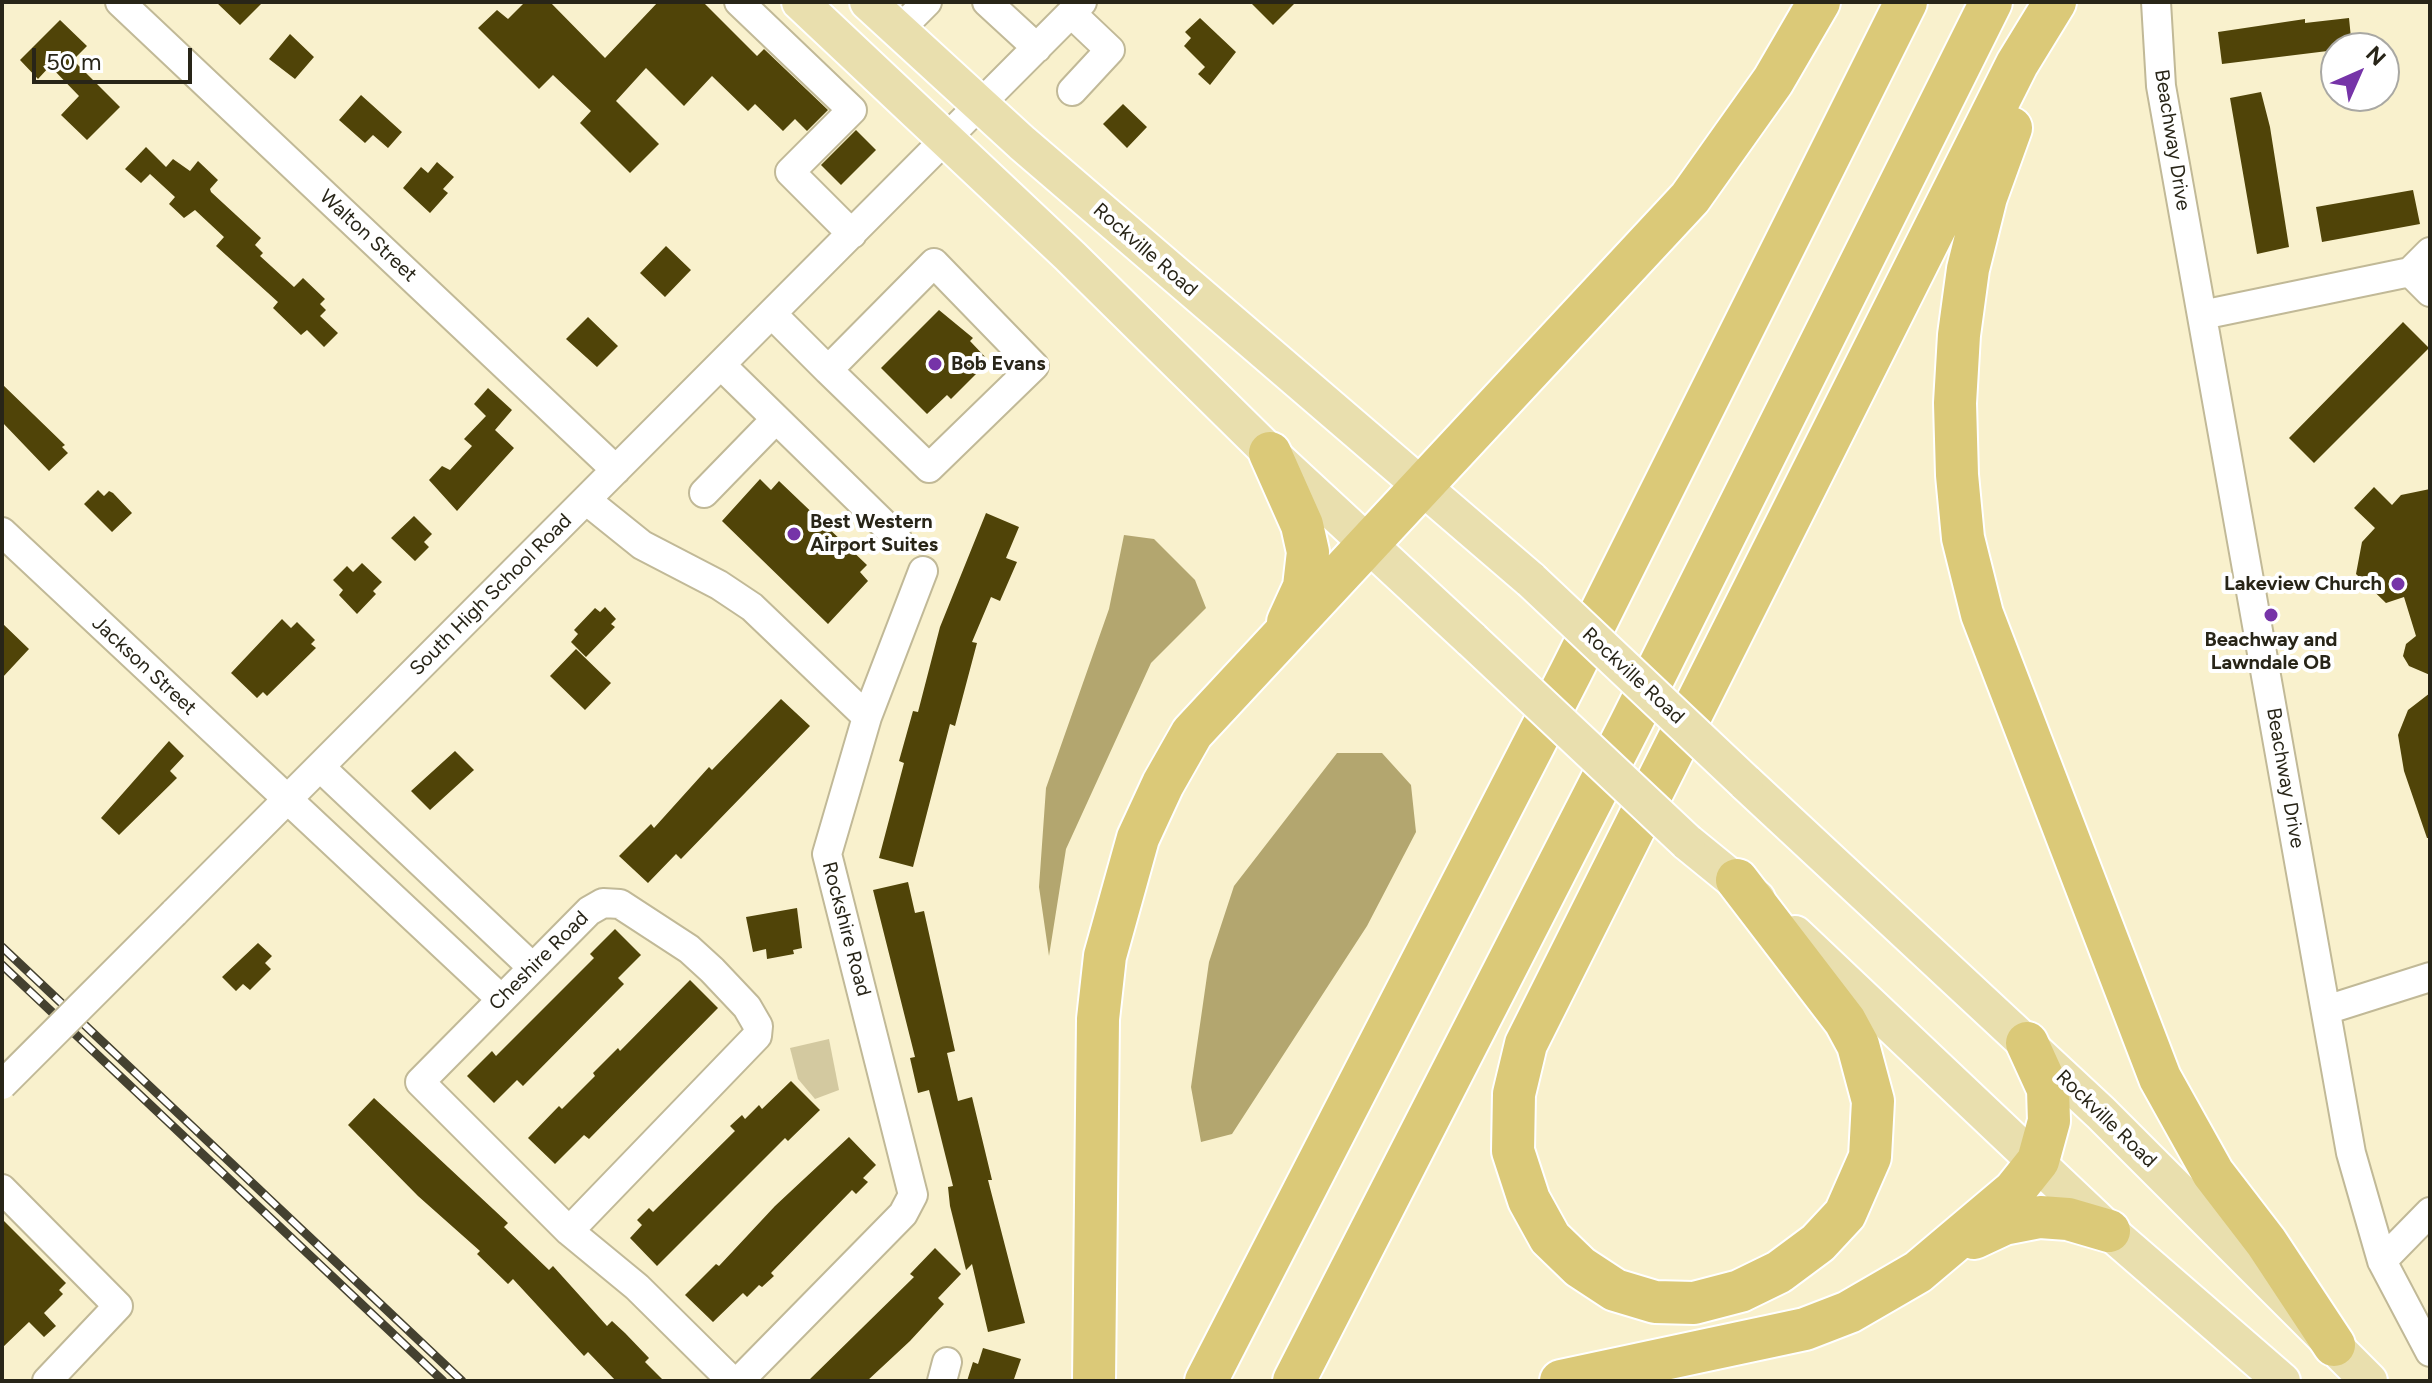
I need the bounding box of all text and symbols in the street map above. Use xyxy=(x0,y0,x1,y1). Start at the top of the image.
scale bar xyxy=(36,32,196,82)
north arrow xyxy=(2320,32,2400,112)
text: N xyxy=(2360,41,2391,72)
text: 50 m xyxy=(46,47,102,76)
street label: Beachway Drive xyxy=(2149,68,2195,212)
street label: Walton Street xyxy=(314,185,422,287)
street label: Rockville Road xyxy=(1088,198,1202,302)
place label: Bob Evans xyxy=(951,352,1045,376)
marker: Bob Evans xyxy=(926,355,944,373)
street label: South High School Road xyxy=(405,509,577,681)
place label: Best Western Airport Suites xyxy=(810,510,938,557)
marker: Best Western Airport Suites xyxy=(785,525,803,543)
place label: Lakeview Church xyxy=(2224,572,2382,596)
marker: Lakeview Church xyxy=(2389,575,2407,593)
marker: Beachway and Lawndale OB xyxy=(2262,606,2280,624)
street label: Jackson Street xyxy=(87,612,201,720)
street label: Rockville Road xyxy=(1577,623,1689,729)
place label: Beachway and Lawndale OB xyxy=(2205,628,2337,675)
street label: Beachway Drive xyxy=(2261,706,2309,850)
street label: Rockshire Road xyxy=(816,859,876,999)
street label: Cheshire Road xyxy=(484,906,594,1016)
street label: Rockville Road xyxy=(2051,1065,2161,1173)

